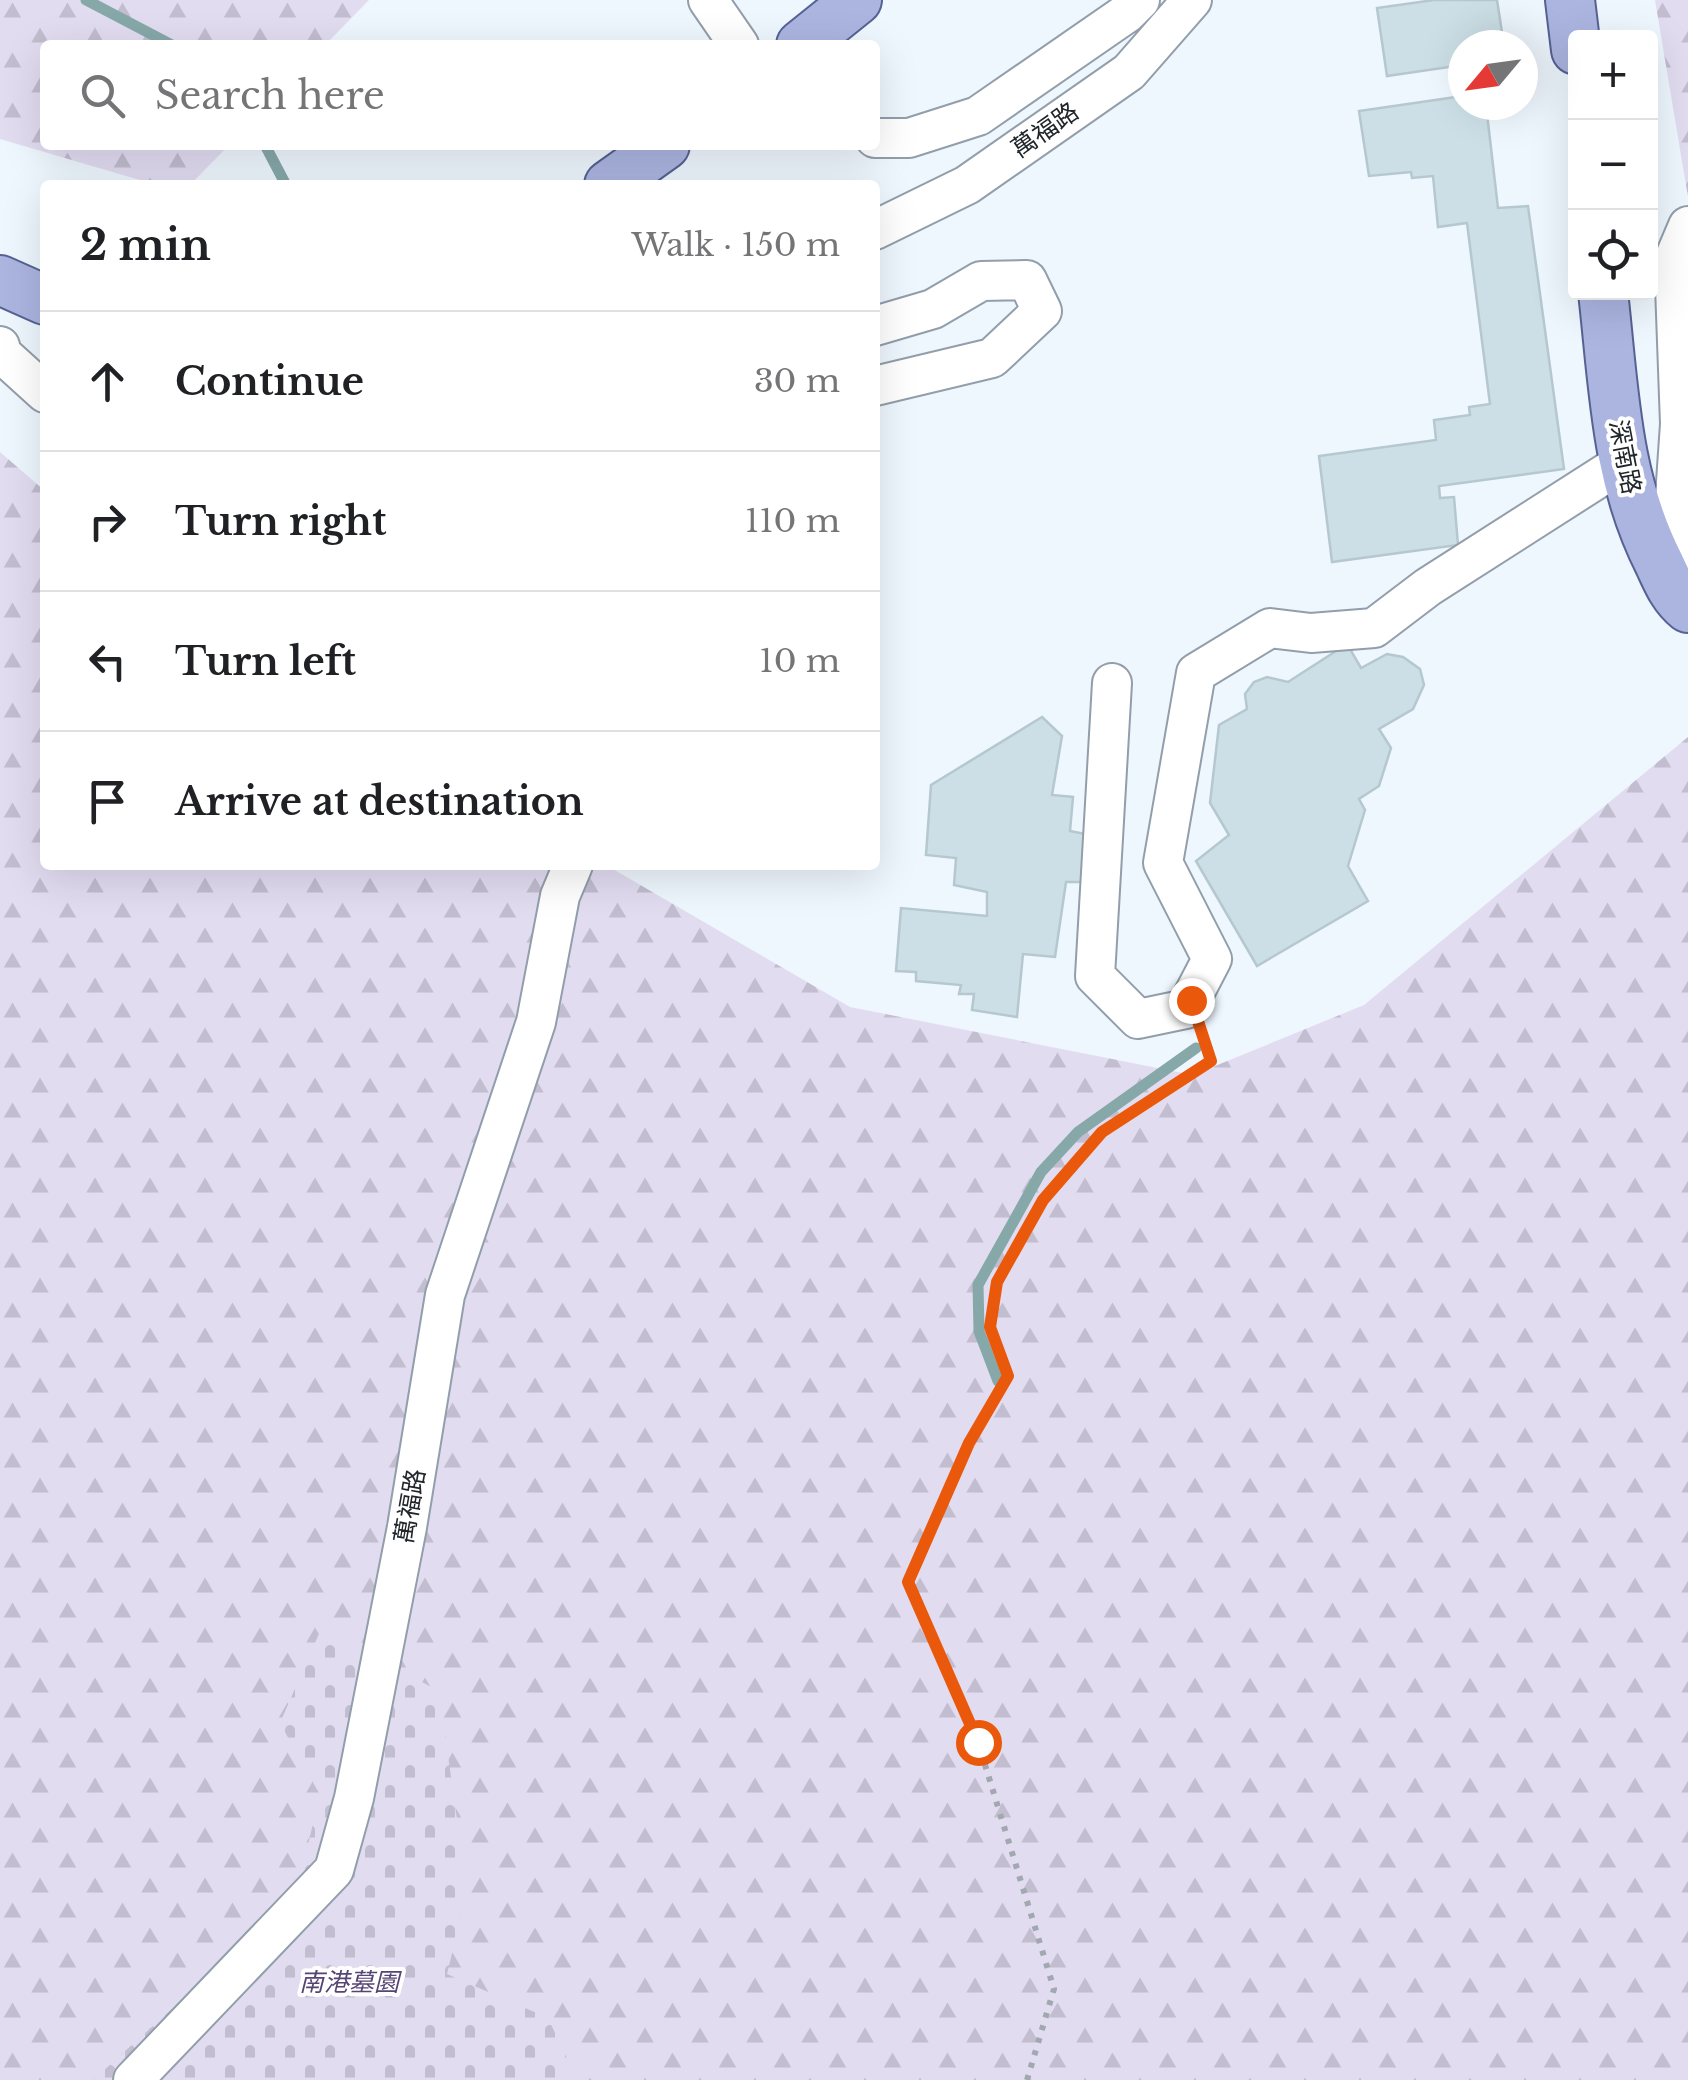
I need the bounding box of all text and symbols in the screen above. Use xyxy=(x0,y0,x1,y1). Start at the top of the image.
north arrow xyxy=(1448,30,1538,120)
map controls xyxy=(1568,30,1658,300)
button: + xyxy=(1568,30,1658,120)
search box xyxy=(40,40,880,150)
icon: search xyxy=(75,68,130,123)
text: Search here xyxy=(155,72,385,119)
street label: 萬福路 xyxy=(1005,96,1085,164)
button: − xyxy=(1568,120,1658,210)
button: locate xyxy=(1568,210,1658,300)
text: 2 min xyxy=(80,219,211,271)
text: Walk · 150 m xyxy=(631,225,840,265)
icon: ahead xyxy=(80,354,135,409)
text: Continue xyxy=(175,358,364,405)
text: 30 m xyxy=(754,361,840,401)
street label: 深南路 xyxy=(1603,417,1647,497)
icon: right xyxy=(80,494,135,549)
text: Turn right xyxy=(175,498,386,545)
text: 110 m xyxy=(745,501,840,541)
icon: left xyxy=(80,634,135,689)
text: Turn left xyxy=(175,638,356,685)
text: 10 m xyxy=(759,641,840,681)
icon: arrive xyxy=(80,774,135,829)
text: Arrive at destination xyxy=(175,778,584,825)
route end xyxy=(1169,978,1215,1024)
street label: 萬福路 xyxy=(388,1466,432,1546)
route start xyxy=(956,1720,1002,1766)
park label: 南港墓園 xyxy=(299,1967,402,1998)

